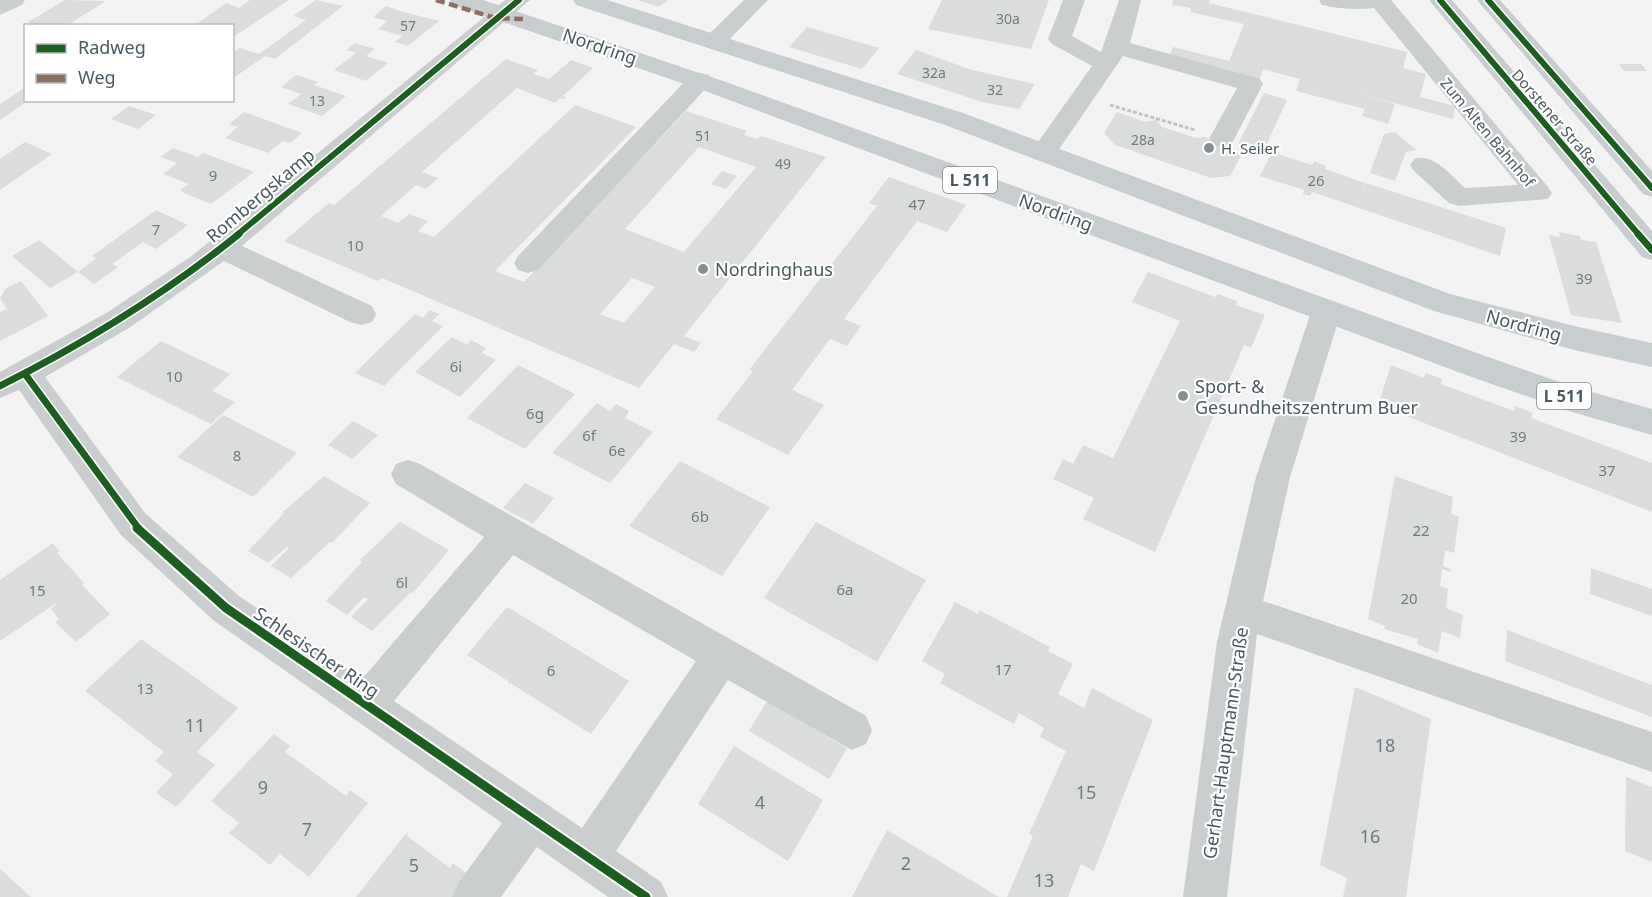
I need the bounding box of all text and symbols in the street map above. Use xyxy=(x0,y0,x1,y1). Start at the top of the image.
house number: 30a xyxy=(996,9,1020,28)
house number: 57 xyxy=(400,16,416,35)
street label: Nordring xyxy=(560,22,640,70)
legend xyxy=(24,24,234,102)
text: Radweg xyxy=(78,35,146,59)
house number: 32a xyxy=(922,63,946,82)
text: Weg xyxy=(78,65,116,89)
street label: Dorstener Straße xyxy=(1508,65,1602,169)
street label: Zum Alten Bahnhof xyxy=(1436,73,1540,191)
house number: 32 xyxy=(987,80,1003,99)
house number: 13 xyxy=(309,91,325,110)
house number: 51 xyxy=(695,126,711,145)
house number: 28a xyxy=(1131,130,1155,149)
place label: H. Seiler xyxy=(1221,138,1279,158)
marker: H. Seiler xyxy=(1202,141,1216,155)
street label: Rombergskamp xyxy=(201,143,319,247)
house number: 49 xyxy=(775,154,791,173)
house number: 9 xyxy=(209,165,217,185)
road number: L 511 xyxy=(943,167,997,193)
house number: 26 xyxy=(1307,170,1325,190)
street label: Nordring xyxy=(1016,188,1096,236)
house number: 47 xyxy=(908,194,926,214)
house number: 7 xyxy=(152,219,160,239)
house number: 10 xyxy=(346,235,364,255)
place label: Nordringhaus xyxy=(715,257,833,281)
marker: Nordringhaus xyxy=(696,262,710,276)
house number: 39 xyxy=(1575,268,1593,288)
street label: Nordring xyxy=(1484,303,1564,347)
house number: 6i xyxy=(450,356,462,376)
house number: 10 xyxy=(165,366,183,386)
place label: Sport- & Gesundheitszentrum Buer xyxy=(1195,374,1419,419)
road number: L 511 xyxy=(1537,383,1591,409)
marker: Sport- & Gesundheitszentrum Buer xyxy=(1176,389,1190,403)
house number: 6g xyxy=(526,403,544,423)
house number: 6f xyxy=(582,425,597,445)
house number: 39 xyxy=(1509,426,1527,446)
house number: 6e xyxy=(608,440,626,460)
house number: 8 xyxy=(233,445,241,465)
house number: 37 xyxy=(1598,460,1616,480)
house number: 6b xyxy=(691,506,709,526)
house number: 22 xyxy=(1412,520,1430,540)
house number: 6l xyxy=(396,572,408,592)
house number: 6a xyxy=(837,579,854,599)
house number: 15 xyxy=(28,580,46,600)
house number: 20 xyxy=(1400,588,1418,608)
street label: Schlesischer Ring xyxy=(250,601,384,703)
street label: Gerhart-Hauptmann-Straße xyxy=(1197,626,1253,860)
house number: 17 xyxy=(994,659,1012,679)
house number: 6 xyxy=(547,660,555,680)
house number: 13 xyxy=(136,678,154,698)
house number: 11 xyxy=(185,713,205,737)
house number: 18 xyxy=(1375,733,1395,757)
house number: 9 xyxy=(258,775,268,799)
house number: 15 xyxy=(1076,780,1096,804)
house number: 4 xyxy=(755,790,765,814)
house number: 7 xyxy=(302,817,312,841)
house number: 16 xyxy=(1360,824,1380,848)
house number: 2 xyxy=(901,851,911,875)
house number: 5 xyxy=(409,853,419,877)
house number: 13 xyxy=(1034,868,1054,892)

